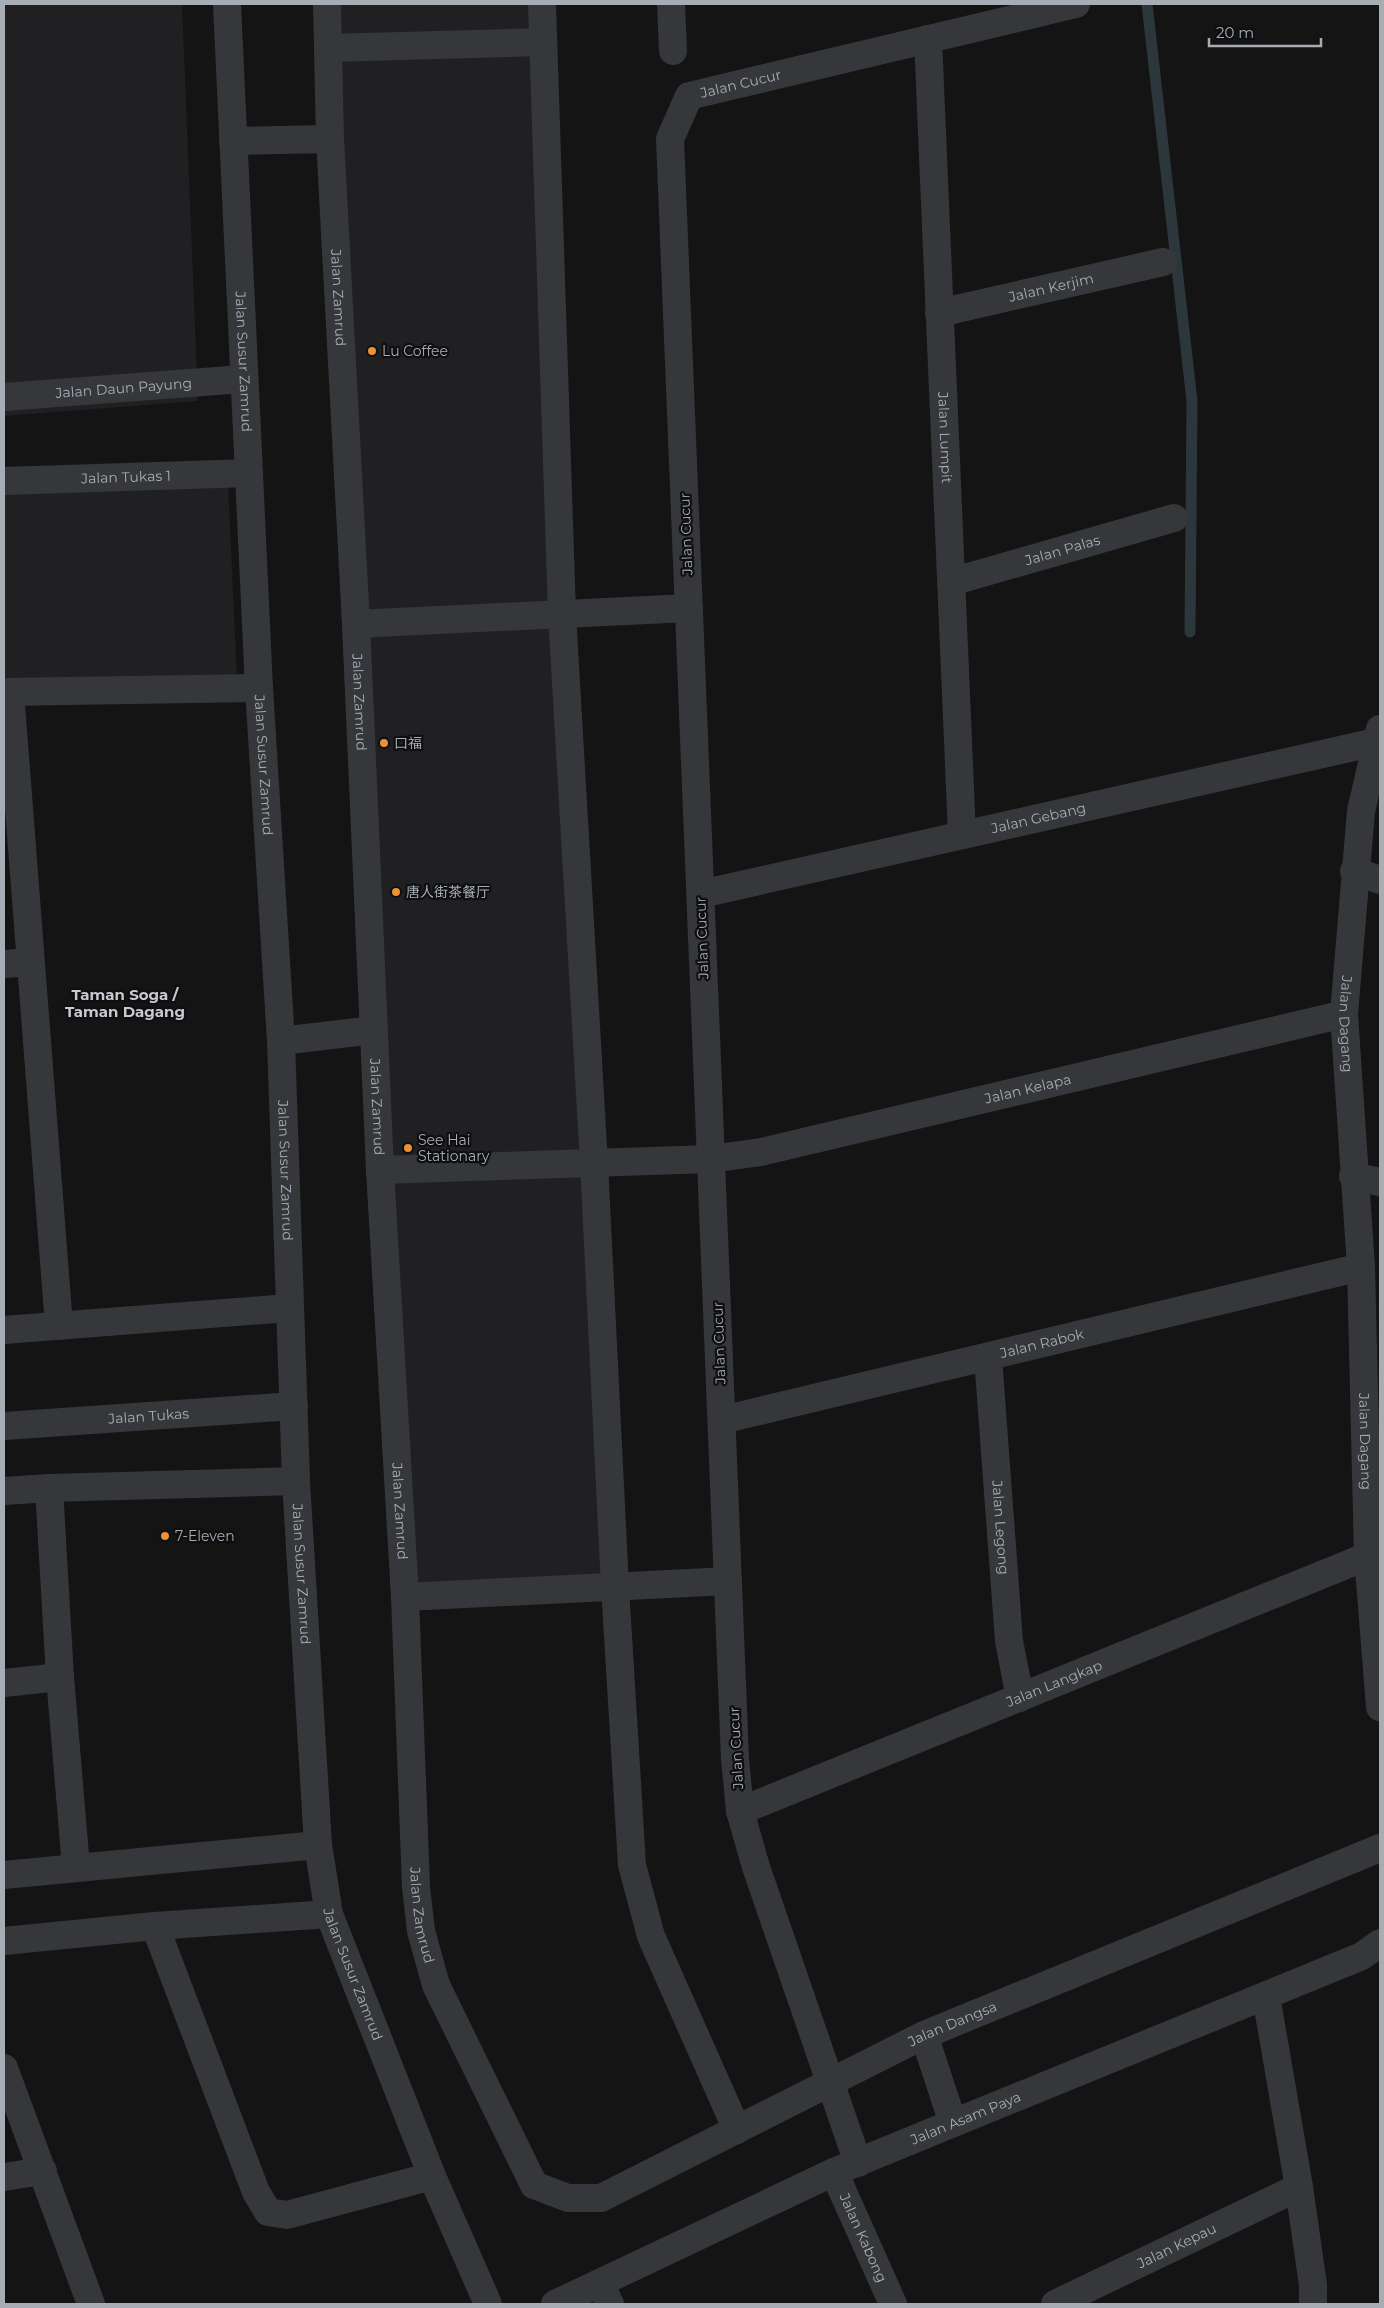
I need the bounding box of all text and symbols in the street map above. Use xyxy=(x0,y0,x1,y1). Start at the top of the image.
scale bar xyxy=(1209,15,1322,47)
text: 20 m xyxy=(1216,23,1254,42)
street label: Jalan Cucur xyxy=(697,65,783,102)
street label: Jalan Zamrud xyxy=(327,248,350,347)
street label: Jalan Kerjim xyxy=(1006,269,1095,306)
street label: Jalan Susur Zamrud xyxy=(231,290,256,432)
place label: Lu Coffee xyxy=(382,342,448,360)
marker: Lu Coffee xyxy=(366,345,378,357)
street label: Jalan Daun Payung xyxy=(54,374,193,402)
street label: Jalan Lumpit xyxy=(934,390,956,484)
street label: Jalan Tukas 1 xyxy=(80,467,171,488)
street label: Jalan Cucur xyxy=(676,492,696,576)
street label: Jalan Palas xyxy=(1022,531,1102,570)
street label: Jalan Zamrud xyxy=(348,652,371,751)
street label: Jalan Susur Zamrud xyxy=(250,693,277,836)
place label: 口福 xyxy=(394,734,422,752)
marker: 口福 xyxy=(378,737,390,749)
street label: Jalan Gebang xyxy=(989,799,1088,838)
place label: 唐人街茶餐厅 xyxy=(406,883,490,901)
marker: 唐人街茶餐厅 xyxy=(390,886,402,898)
street label: Jalan Cucur xyxy=(692,896,712,980)
street label: Jalan Dagang xyxy=(1335,974,1357,1073)
district label: Taman Soga / Taman Dagang xyxy=(65,985,185,1021)
street label: Jalan Zamrud xyxy=(366,1057,388,1156)
street label: Jalan Kelapa xyxy=(982,1070,1073,1108)
street label: Jalan Susur Zamrud xyxy=(274,1099,297,1241)
place label: See Hai Stationary xyxy=(418,1131,490,1165)
marker: See Hai Stationary xyxy=(402,1142,414,1154)
street label: Jalan Cucur xyxy=(709,1301,729,1385)
street label: Jalan Rabok xyxy=(997,1325,1086,1362)
street label: Jalan Dagang xyxy=(1355,1392,1375,1490)
street label: Jalan Tukas xyxy=(107,1404,190,1428)
street label: Jalan Zamrud xyxy=(388,1461,412,1560)
street label: Jalan Legong xyxy=(988,1479,1013,1575)
street label: Jalan Susur Zamrud xyxy=(288,1502,315,1645)
place label: 7-Eleven xyxy=(175,1527,235,1545)
marker: 7-Eleven xyxy=(159,1530,171,1542)
street label: Jalan Langkap xyxy=(1003,1656,1105,1711)
street label: Jalan Cucur xyxy=(725,1706,747,1791)
street label: Jalan Zamrud xyxy=(406,1866,439,1965)
street label: Jalan Susur Zamrud xyxy=(319,1906,387,2043)
street label: Jalan Dangsa xyxy=(904,1997,999,2051)
street label: Jalan Asam Paya xyxy=(907,2088,1024,2149)
street label: Jalan Kabong xyxy=(835,2189,891,2285)
street label: Jalan Kepau xyxy=(1133,2219,1219,2273)

